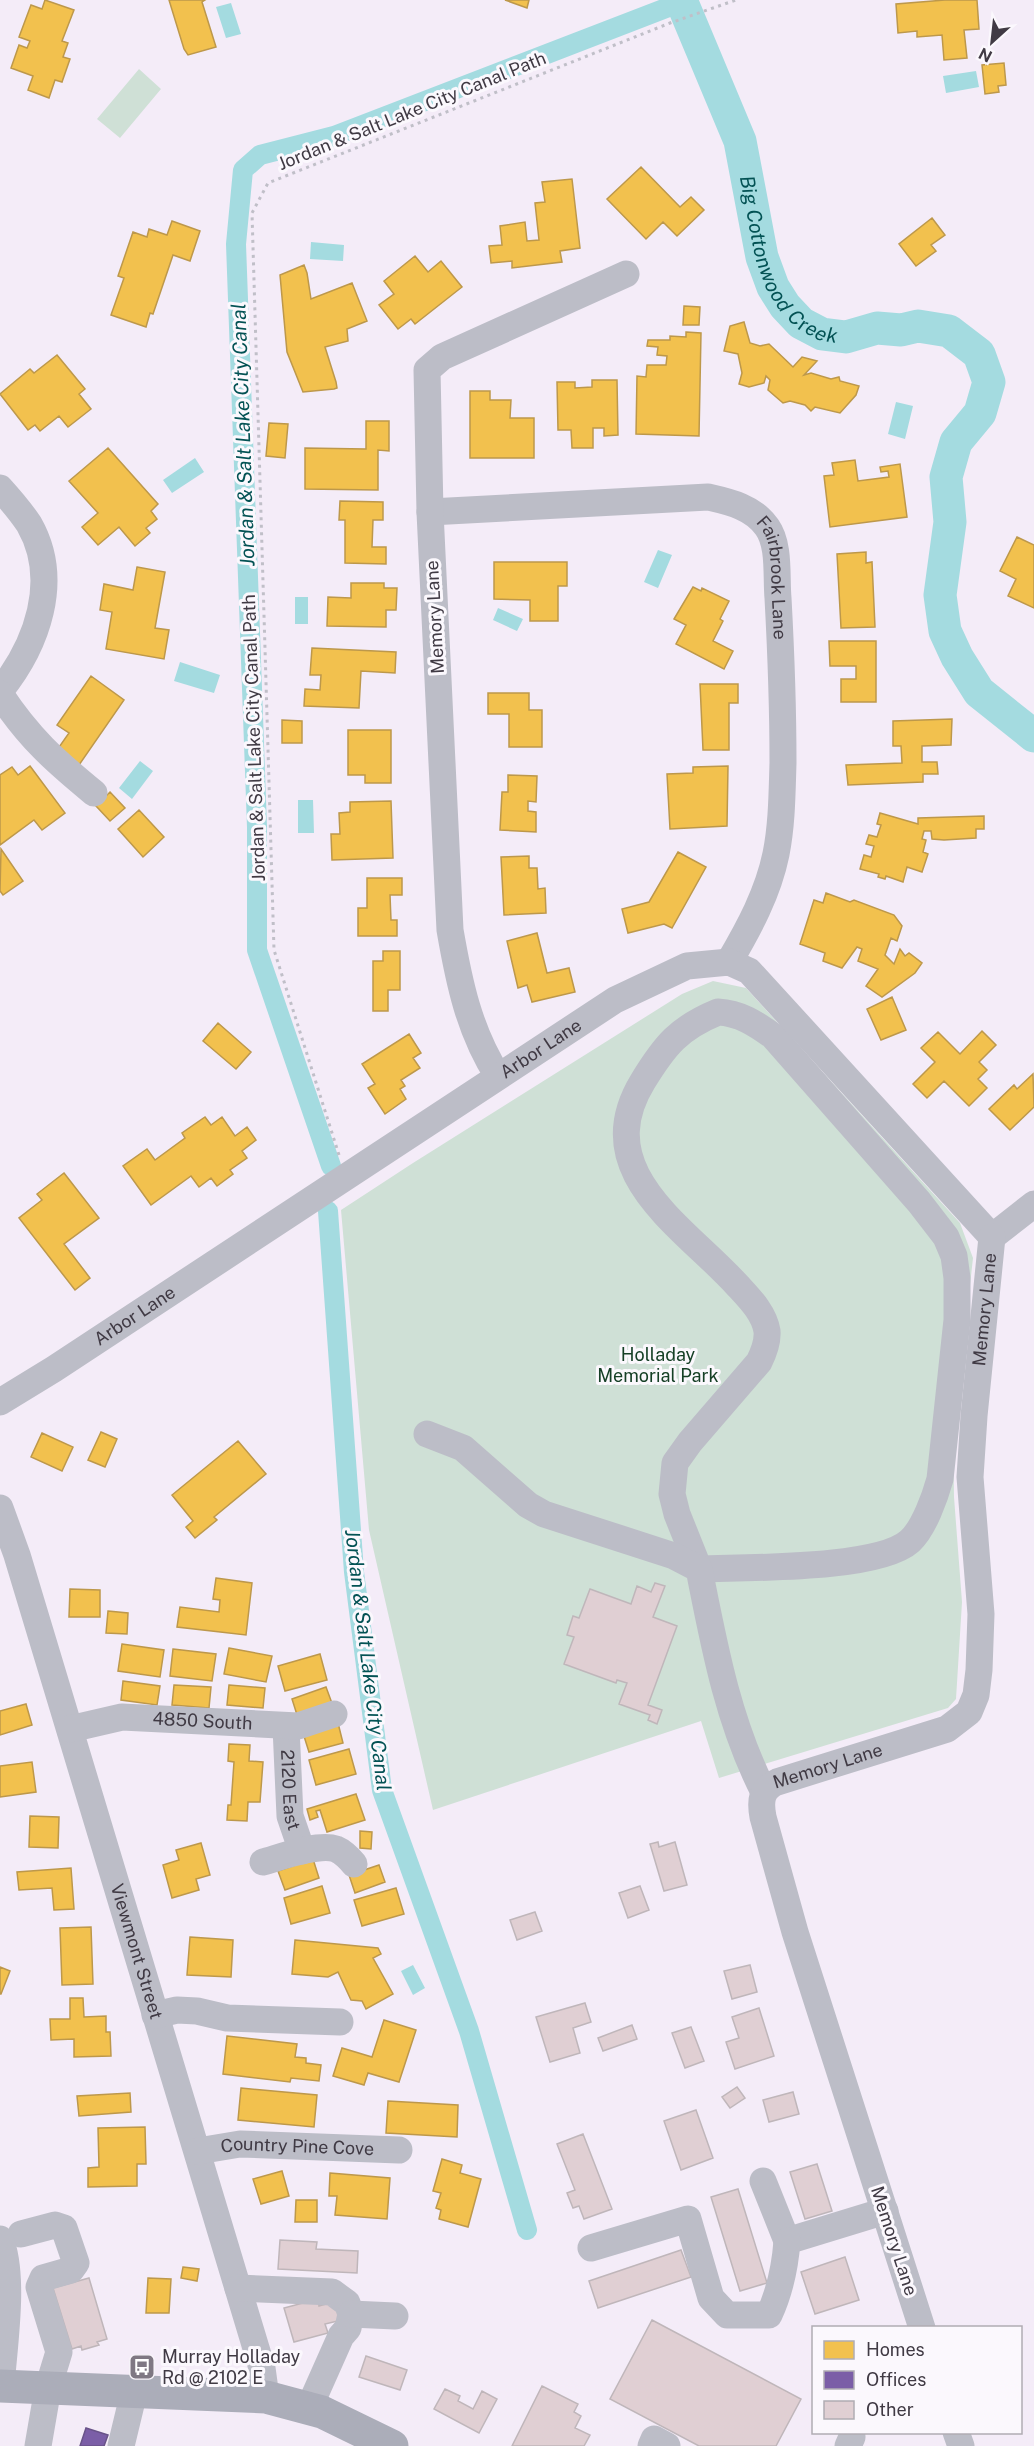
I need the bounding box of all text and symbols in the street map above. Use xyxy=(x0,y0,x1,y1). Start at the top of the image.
north arrow xyxy=(962,12,1022,72)
text: N xyxy=(976,44,995,66)
street label: Jordan & Salt Lake City Canal Path xyxy=(275,47,549,174)
water label: Big Cottonwood Creek xyxy=(735,173,839,348)
water label: Jordan & Salt Lake City Canal xyxy=(226,303,260,567)
street label: Fairbrook Lane xyxy=(752,511,791,640)
street label: Memory Lane xyxy=(421,560,448,674)
street label: Jordan & Salt Lake City Canal Path xyxy=(238,594,269,882)
street label: Arbor Lane xyxy=(496,1014,585,1083)
street label: Memory Lane xyxy=(968,1252,1000,1367)
street label: Arbor Lane xyxy=(90,1281,179,1350)
park label: Holladay Memorial Park xyxy=(597,1344,719,1386)
water label: Jordan & Salt Lake City Canal xyxy=(340,1528,396,1792)
street label: 4850 South xyxy=(152,1708,253,1734)
street label: Memory Lane xyxy=(770,1739,885,1793)
street label: 2120 East xyxy=(277,1749,305,1833)
street label: Viewmont Street xyxy=(107,1881,167,2022)
street label: Country Pine Cove xyxy=(219,2133,375,2159)
street label: Memory Lane xyxy=(867,2184,922,2298)
legend xyxy=(812,2326,1022,2434)
text: Homes xyxy=(866,2339,925,2360)
place label: Murray Holladay Rd @ 2102 E xyxy=(162,2346,301,2388)
bus stop icon: Murray Holladay Rd @ 2102 E xyxy=(127,2352,157,2382)
text: Offices xyxy=(866,2369,926,2390)
text: Other xyxy=(866,2399,914,2420)

